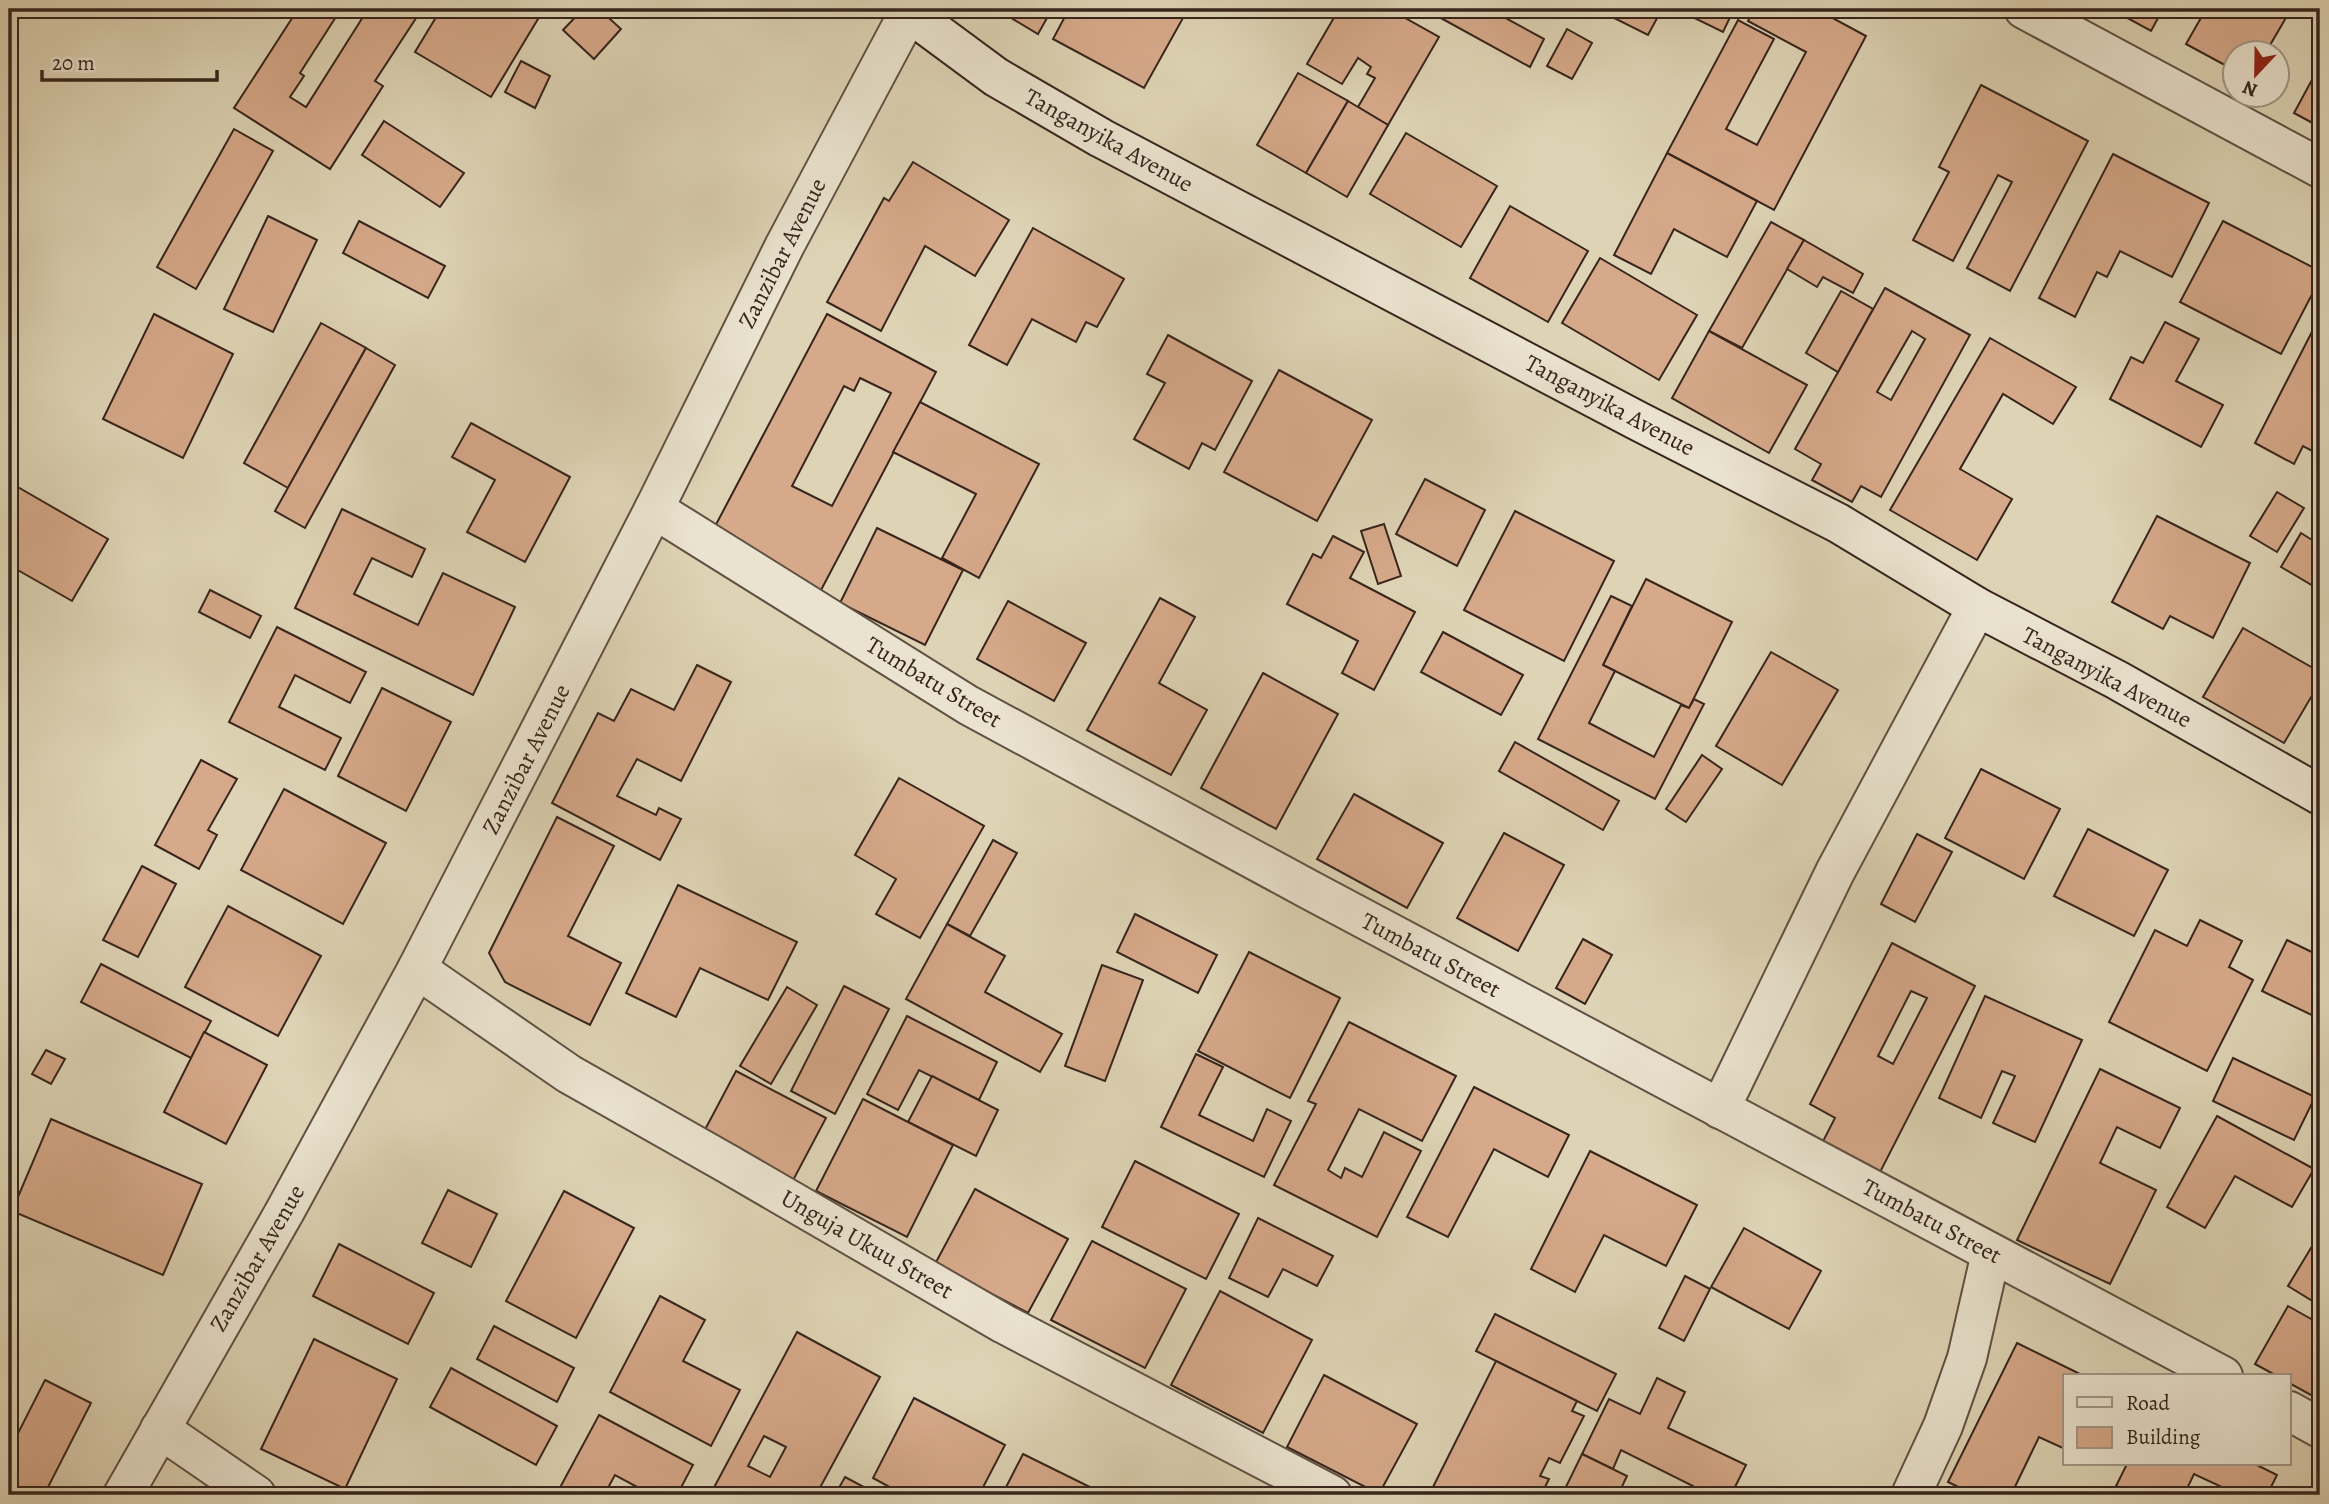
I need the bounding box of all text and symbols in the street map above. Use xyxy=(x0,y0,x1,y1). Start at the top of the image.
scale bar xyxy=(42,38,217,82)
north arrow xyxy=(2220,38,2290,108)
text: 20 m xyxy=(52,49,95,77)
text: N xyxy=(2239,74,2261,103)
street label: Tanganyika Avenue xyxy=(1019,80,1199,200)
street label: Zanzibar Avenue xyxy=(730,172,834,334)
street label: Tanganyika Avenue xyxy=(1519,347,1701,463)
street label: Tanganyika Avenue xyxy=(2016,619,2198,735)
street label: Tumbatu Street xyxy=(860,629,1008,735)
street label: Zanzibar Avenue xyxy=(474,678,578,840)
street label: Tumbatu Street xyxy=(1356,905,1506,1005)
street label: Tumbatu Street xyxy=(1857,1171,2007,1271)
street label: Zanzibar Avenue xyxy=(202,1179,312,1337)
street label: Unguja Ukuu Street xyxy=(775,1182,959,1306)
legend xyxy=(2063,1374,2290,1466)
text: Road xyxy=(2126,1389,2170,1417)
text: Building xyxy=(2126,1423,2201,1451)

